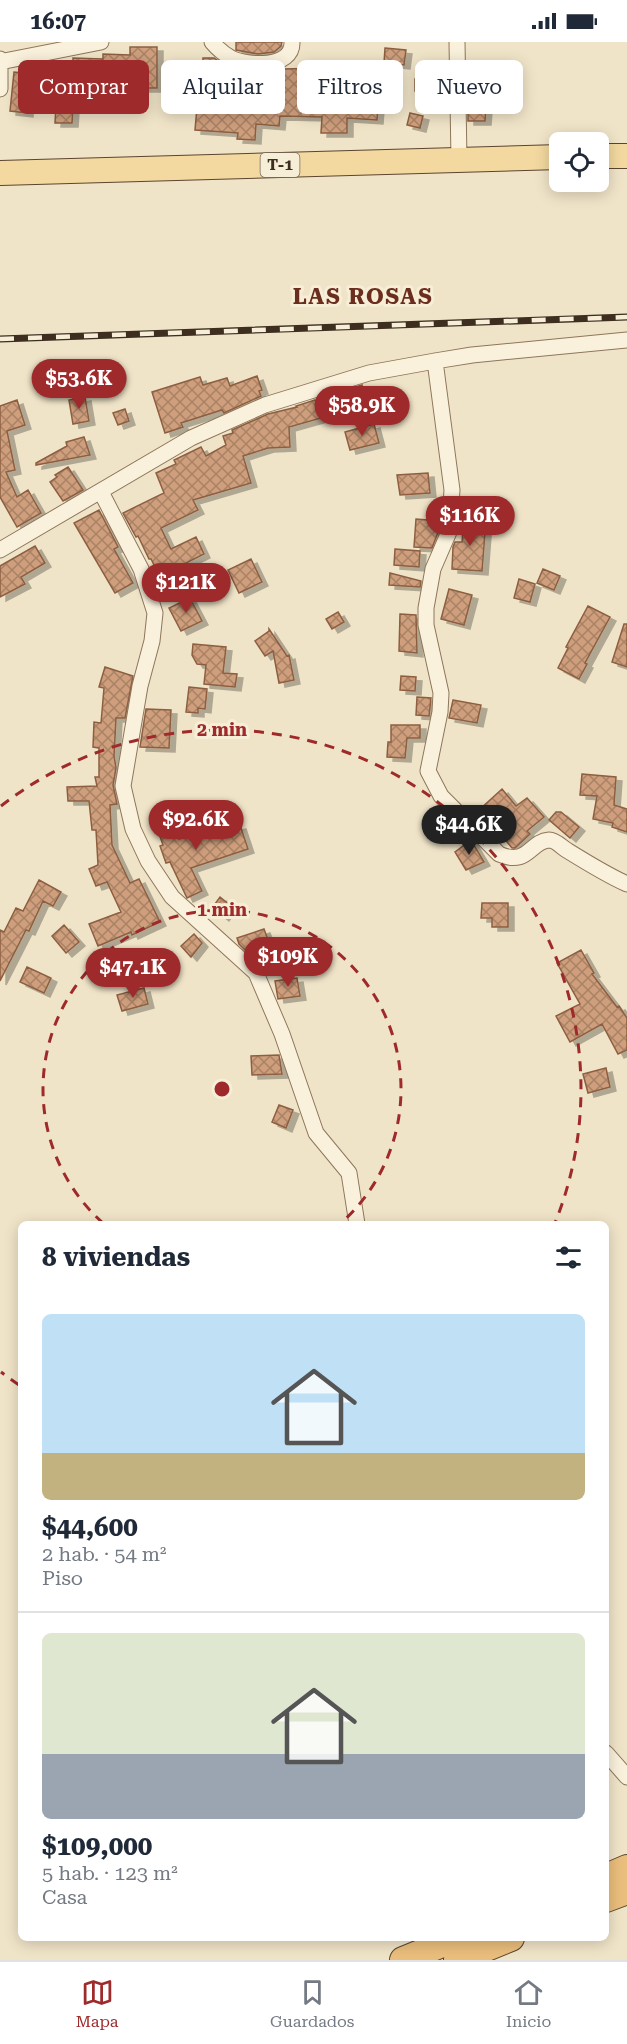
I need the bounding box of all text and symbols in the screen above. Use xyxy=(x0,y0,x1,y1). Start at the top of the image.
text: 16:07 xyxy=(30,9,86,34)
chip: Comprar xyxy=(18,60,149,114)
chip: Alquilar xyxy=(161,60,285,114)
chip: Filtros xyxy=(297,60,403,114)
chip: Nuevo xyxy=(415,60,523,114)
map controls xyxy=(549,132,609,192)
button: locate xyxy=(549,132,609,192)
road number: T-1 xyxy=(260,153,300,177)
district label: LAS ROSAS xyxy=(293,284,433,309)
pin: $53.6K xyxy=(30,359,128,410)
text: $53.6K xyxy=(46,366,112,390)
pin: $58.9K xyxy=(313,386,411,437)
text: $58.9K xyxy=(329,393,395,417)
pin: $116K xyxy=(428,496,512,547)
text: $116K xyxy=(440,503,500,527)
pin: $121K xyxy=(144,563,228,614)
text: $121K xyxy=(156,570,216,594)
text: 2 min xyxy=(197,719,247,740)
pin: $92.6K xyxy=(147,800,245,851)
pin: $44.6K xyxy=(420,805,518,856)
text: $92.6K xyxy=(163,807,229,831)
text: $44.6K xyxy=(436,812,502,836)
text: 1 min xyxy=(197,899,247,920)
pin: $109K xyxy=(246,937,330,988)
text: $109K xyxy=(258,944,318,968)
pin: $47.1K xyxy=(84,948,182,999)
text: $47.1K xyxy=(100,955,166,979)
centre of rings xyxy=(212,1079,232,1099)
icon: filters xyxy=(552,1241,585,1274)
text: 8 viviendas xyxy=(42,1242,190,1272)
icon: home xyxy=(260,1353,368,1461)
text: $44,600 xyxy=(42,1512,138,1542)
text: 2 hab. · 54 m² xyxy=(42,1542,166,1566)
text: Piso xyxy=(42,1566,83,1590)
icon: home xyxy=(260,1672,368,1780)
text: $109,000 xyxy=(42,1831,152,1861)
text: 5 hab. · 123 m² xyxy=(42,1861,178,1885)
text: Casa xyxy=(42,1885,87,1909)
tab: Mapa xyxy=(76,1976,119,2031)
tab: Guardados xyxy=(270,1976,354,2031)
tab: Inicio xyxy=(506,1976,551,2031)

